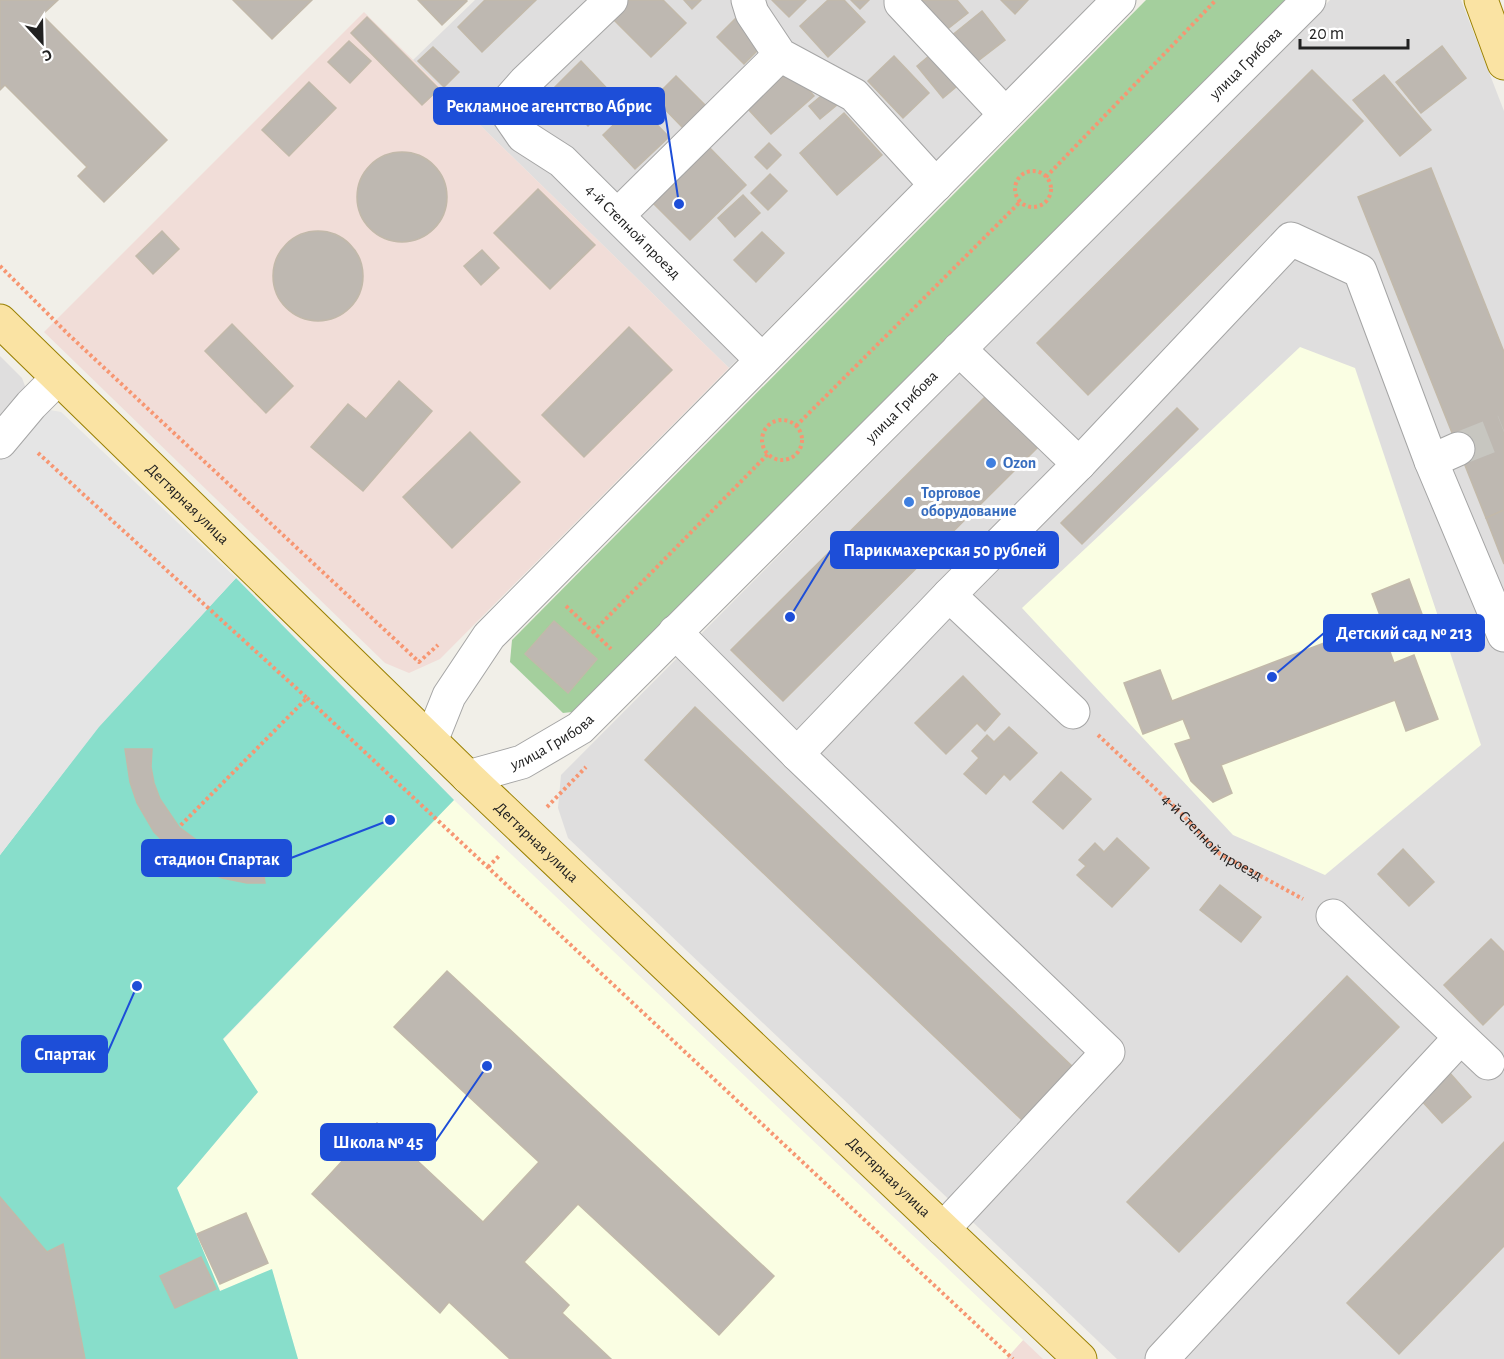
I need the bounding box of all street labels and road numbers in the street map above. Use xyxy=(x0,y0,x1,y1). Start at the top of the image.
street label: улица Грибова xyxy=(1206,24,1285,104)
street label: 4-й Степной проезд xyxy=(582,181,684,282)
street label: улица Грибова xyxy=(862,368,941,447)
street label: Дегтярная улица xyxy=(143,460,232,547)
street label: улица Грибова xyxy=(508,711,597,774)
street label: 4-й Степной проезд xyxy=(1159,791,1265,883)
street label: Дегтярная улица xyxy=(492,799,581,885)
street label: Дегтярная улица xyxy=(844,1134,934,1220)

